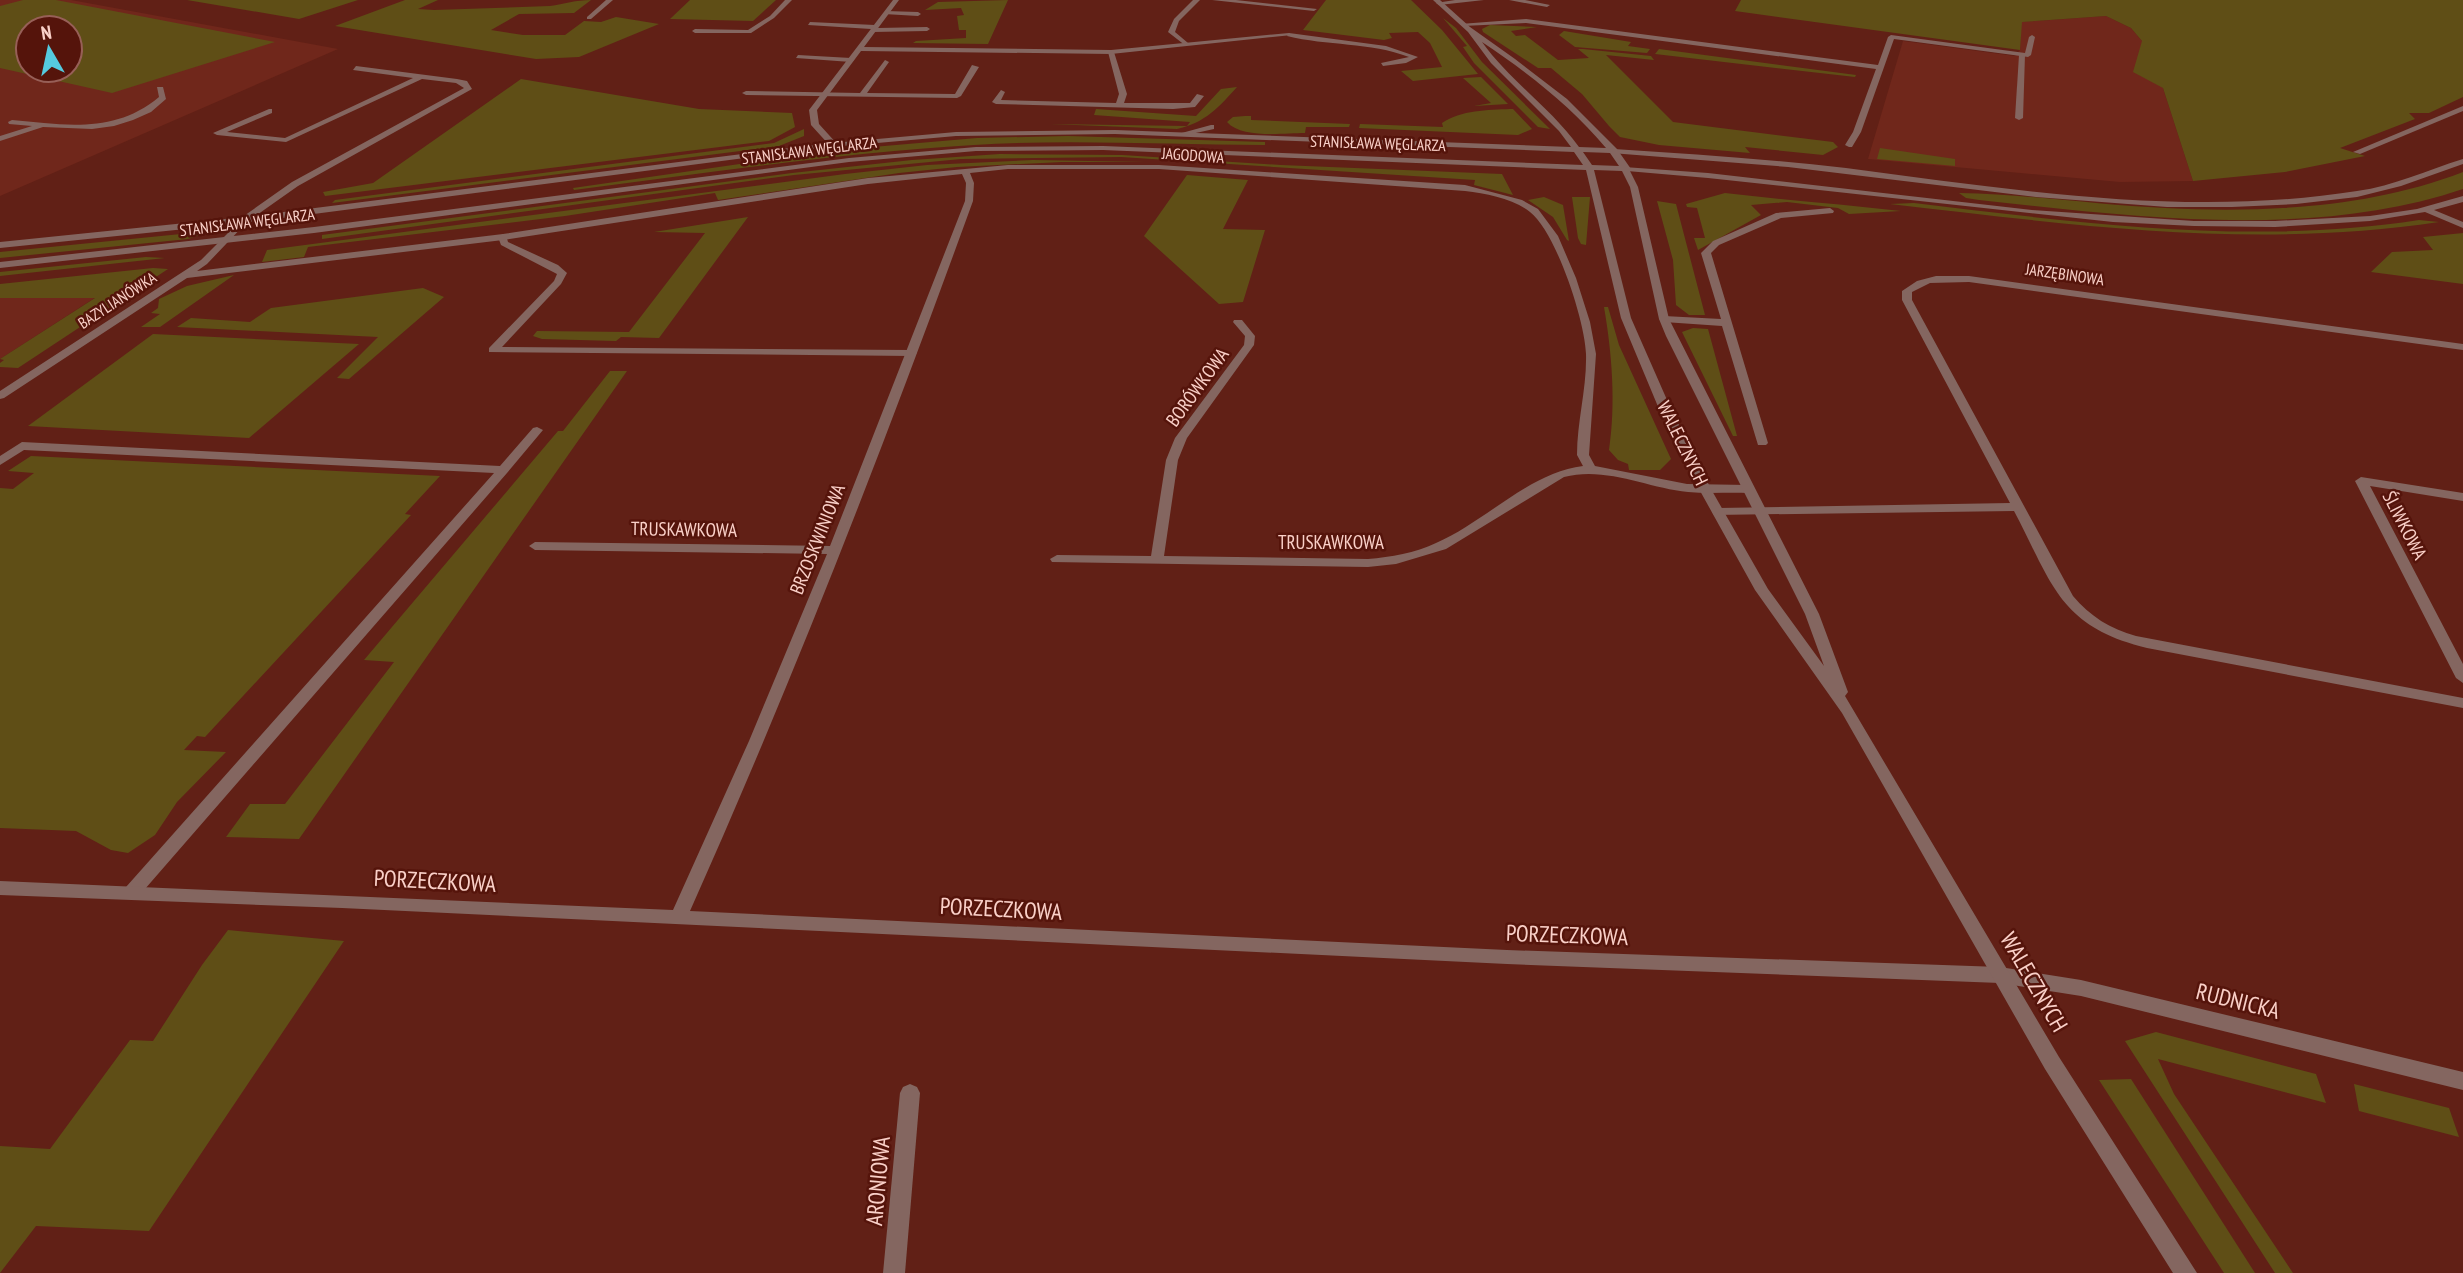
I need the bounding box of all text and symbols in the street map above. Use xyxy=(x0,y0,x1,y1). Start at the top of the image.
north arrow xyxy=(14,14,84,84)
text: N xyxy=(39,20,53,45)
street label: STANISŁAWA WĘGLARZA xyxy=(1310,131,1447,155)
street label: STANISŁAWA WĘGLARZA xyxy=(740,132,878,168)
street label: JAGODOWA xyxy=(1160,143,1225,167)
street label: STANISŁAWA WĘGLARZA xyxy=(178,204,316,240)
street label: JARZĘBINOWA xyxy=(2024,258,2106,289)
street label: BAZYLIANÓWKA xyxy=(74,267,160,333)
street label: BORÓWKOWA xyxy=(1160,343,1234,431)
street label: WALECZNYCH xyxy=(1652,397,1714,489)
street label: BRZOSKWINIOWA xyxy=(784,480,850,598)
street label: ŚLIWKOWA xyxy=(2378,487,2432,563)
street label: TRUSKAWKOWA xyxy=(631,516,737,542)
street label: TRUSKAWKOWA xyxy=(1278,530,1384,554)
street label: PORZECZKOWA xyxy=(373,863,497,898)
street label: PORZECZKOWA xyxy=(939,891,1063,926)
street label: PORZECZKOWA xyxy=(1505,918,1629,951)
street label: WALECZNYCH xyxy=(1994,927,2075,1037)
street label: RUDNICKA xyxy=(2193,976,2283,1025)
street label: ARONIOWA xyxy=(859,1135,896,1227)

